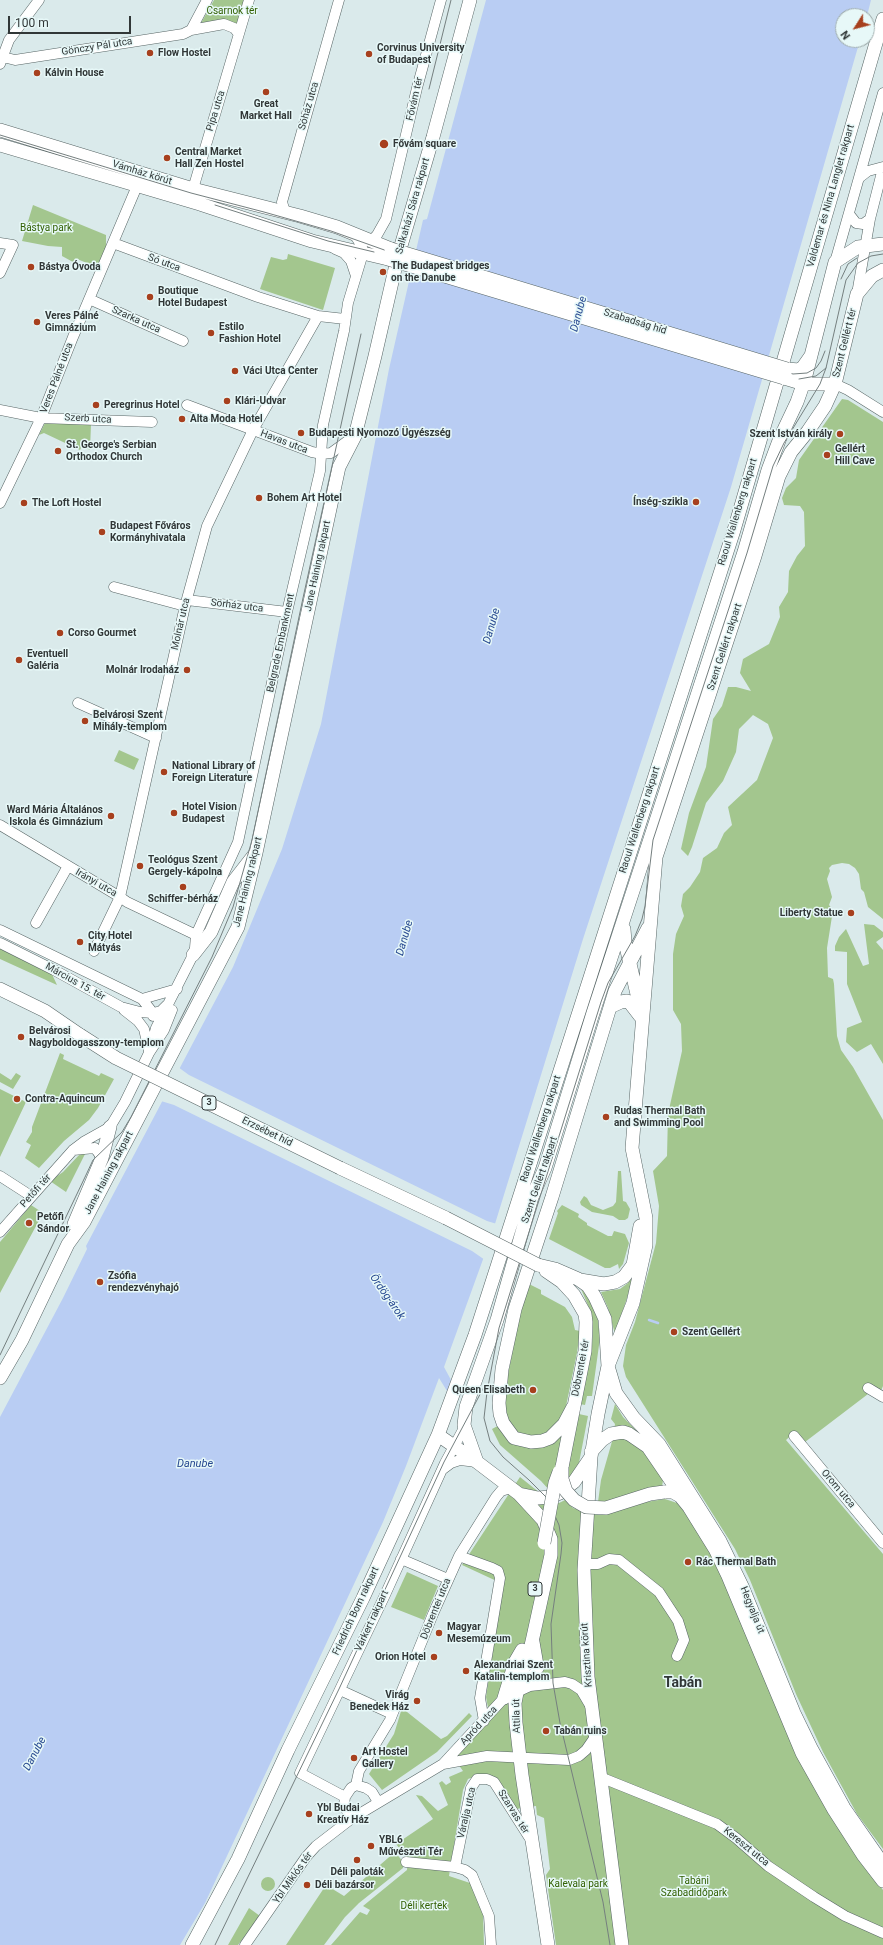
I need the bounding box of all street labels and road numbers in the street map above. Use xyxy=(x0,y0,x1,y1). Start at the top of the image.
street label: Gönczy Pál utca xyxy=(61,35,133,59)
street label: Fővám tér xyxy=(404,76,426,122)
street label: Sóház utca xyxy=(296,81,322,131)
street label: Pipa utca xyxy=(204,89,228,133)
street label: Valdemar és Nina Langlet rakpart xyxy=(805,123,857,269)
street label: Salkaházi Sára rakpart xyxy=(394,157,432,255)
street label: Vámház körút xyxy=(111,158,173,188)
street label: Só utca xyxy=(146,252,182,274)
street label: Szarka utca xyxy=(110,304,162,336)
street label: Szabadság híd xyxy=(602,307,668,337)
street label: Szent Gellért tér xyxy=(831,307,859,379)
street label: Veres Pálné utca xyxy=(38,341,76,415)
street label: Szerb utca xyxy=(64,412,112,426)
street label: Havas utca xyxy=(259,427,309,457)
street label: Raoul Wallenberg rakpart xyxy=(716,457,760,567)
street label: Jane Haining rakpart xyxy=(303,520,333,612)
street label: Belgrade Embankment xyxy=(265,593,297,693)
street label: Molnár utca xyxy=(169,597,193,651)
street label: Sörház utca xyxy=(210,597,264,615)
street label: Szent Gellért rakpart xyxy=(705,602,745,692)
street label: Raoul Wallenberg rakpart xyxy=(617,765,663,875)
street label: Jane Haining rakpart xyxy=(231,836,265,928)
street label: Irányi utca xyxy=(73,866,119,900)
street label: Március 15. tér xyxy=(43,961,107,1003)
street label: Raoul Wallenberg rakpart xyxy=(518,1074,564,1184)
road number: 3 xyxy=(202,1096,216,1110)
street label: Erzsébet híd xyxy=(240,1115,294,1149)
street label: Jane Haining rakpart xyxy=(82,1129,136,1217)
street label: Szent Gellért rakpart xyxy=(520,1135,560,1225)
street label: Petőfi tér xyxy=(18,1172,54,1210)
street label: Döbrentei tér xyxy=(570,1339,592,1397)
street label: Orom utca xyxy=(818,1467,858,1511)
street label: Friedrich Born rakpart xyxy=(330,1565,382,1657)
street label: Döbrentei utca xyxy=(418,1577,454,1641)
road number: 3 xyxy=(528,1582,542,1596)
street label: Hegyalja út xyxy=(737,1585,767,1635)
street label: Várkert rakpart xyxy=(353,1588,391,1654)
street label: Krisztina körút xyxy=(579,1623,595,1687)
street label: Attila út xyxy=(511,1699,523,1733)
street label: Apród utca xyxy=(458,1704,500,1748)
street label: Váralja utca xyxy=(455,1786,479,1840)
street label: Szarvas tér xyxy=(495,1788,531,1836)
street label: Kereszt utca xyxy=(721,1825,771,1869)
street label: Ybl Miklós tér xyxy=(271,1850,315,1906)

